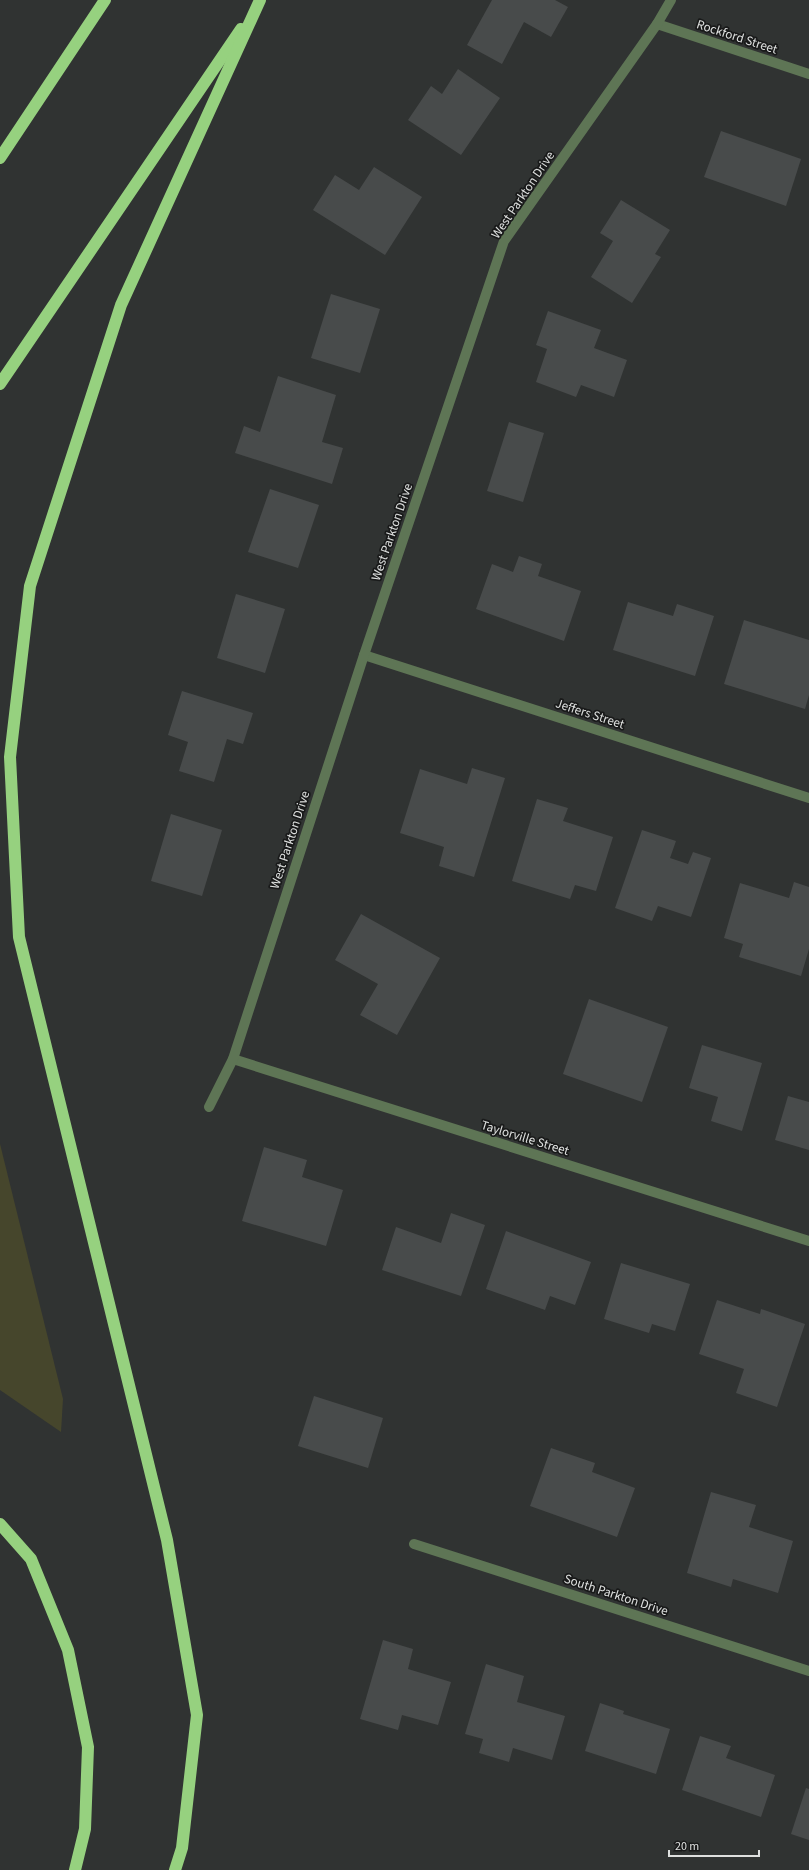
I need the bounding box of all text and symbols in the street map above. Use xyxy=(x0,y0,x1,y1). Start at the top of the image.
street label: Rockford Street xyxy=(694,15,780,59)
street label: West Parkton Drive xyxy=(487,148,559,242)
street label: West Parkton Drive xyxy=(367,481,417,583)
street label: Jeffers Street xyxy=(553,694,627,734)
street label: West Parkton Drive xyxy=(266,789,314,891)
street label: Taylorville Street xyxy=(479,1116,572,1160)
street label: South Parkton Drive xyxy=(562,1570,670,1620)
scale bar xyxy=(669,1832,759,1858)
text: 20 m xyxy=(675,1838,699,1855)

